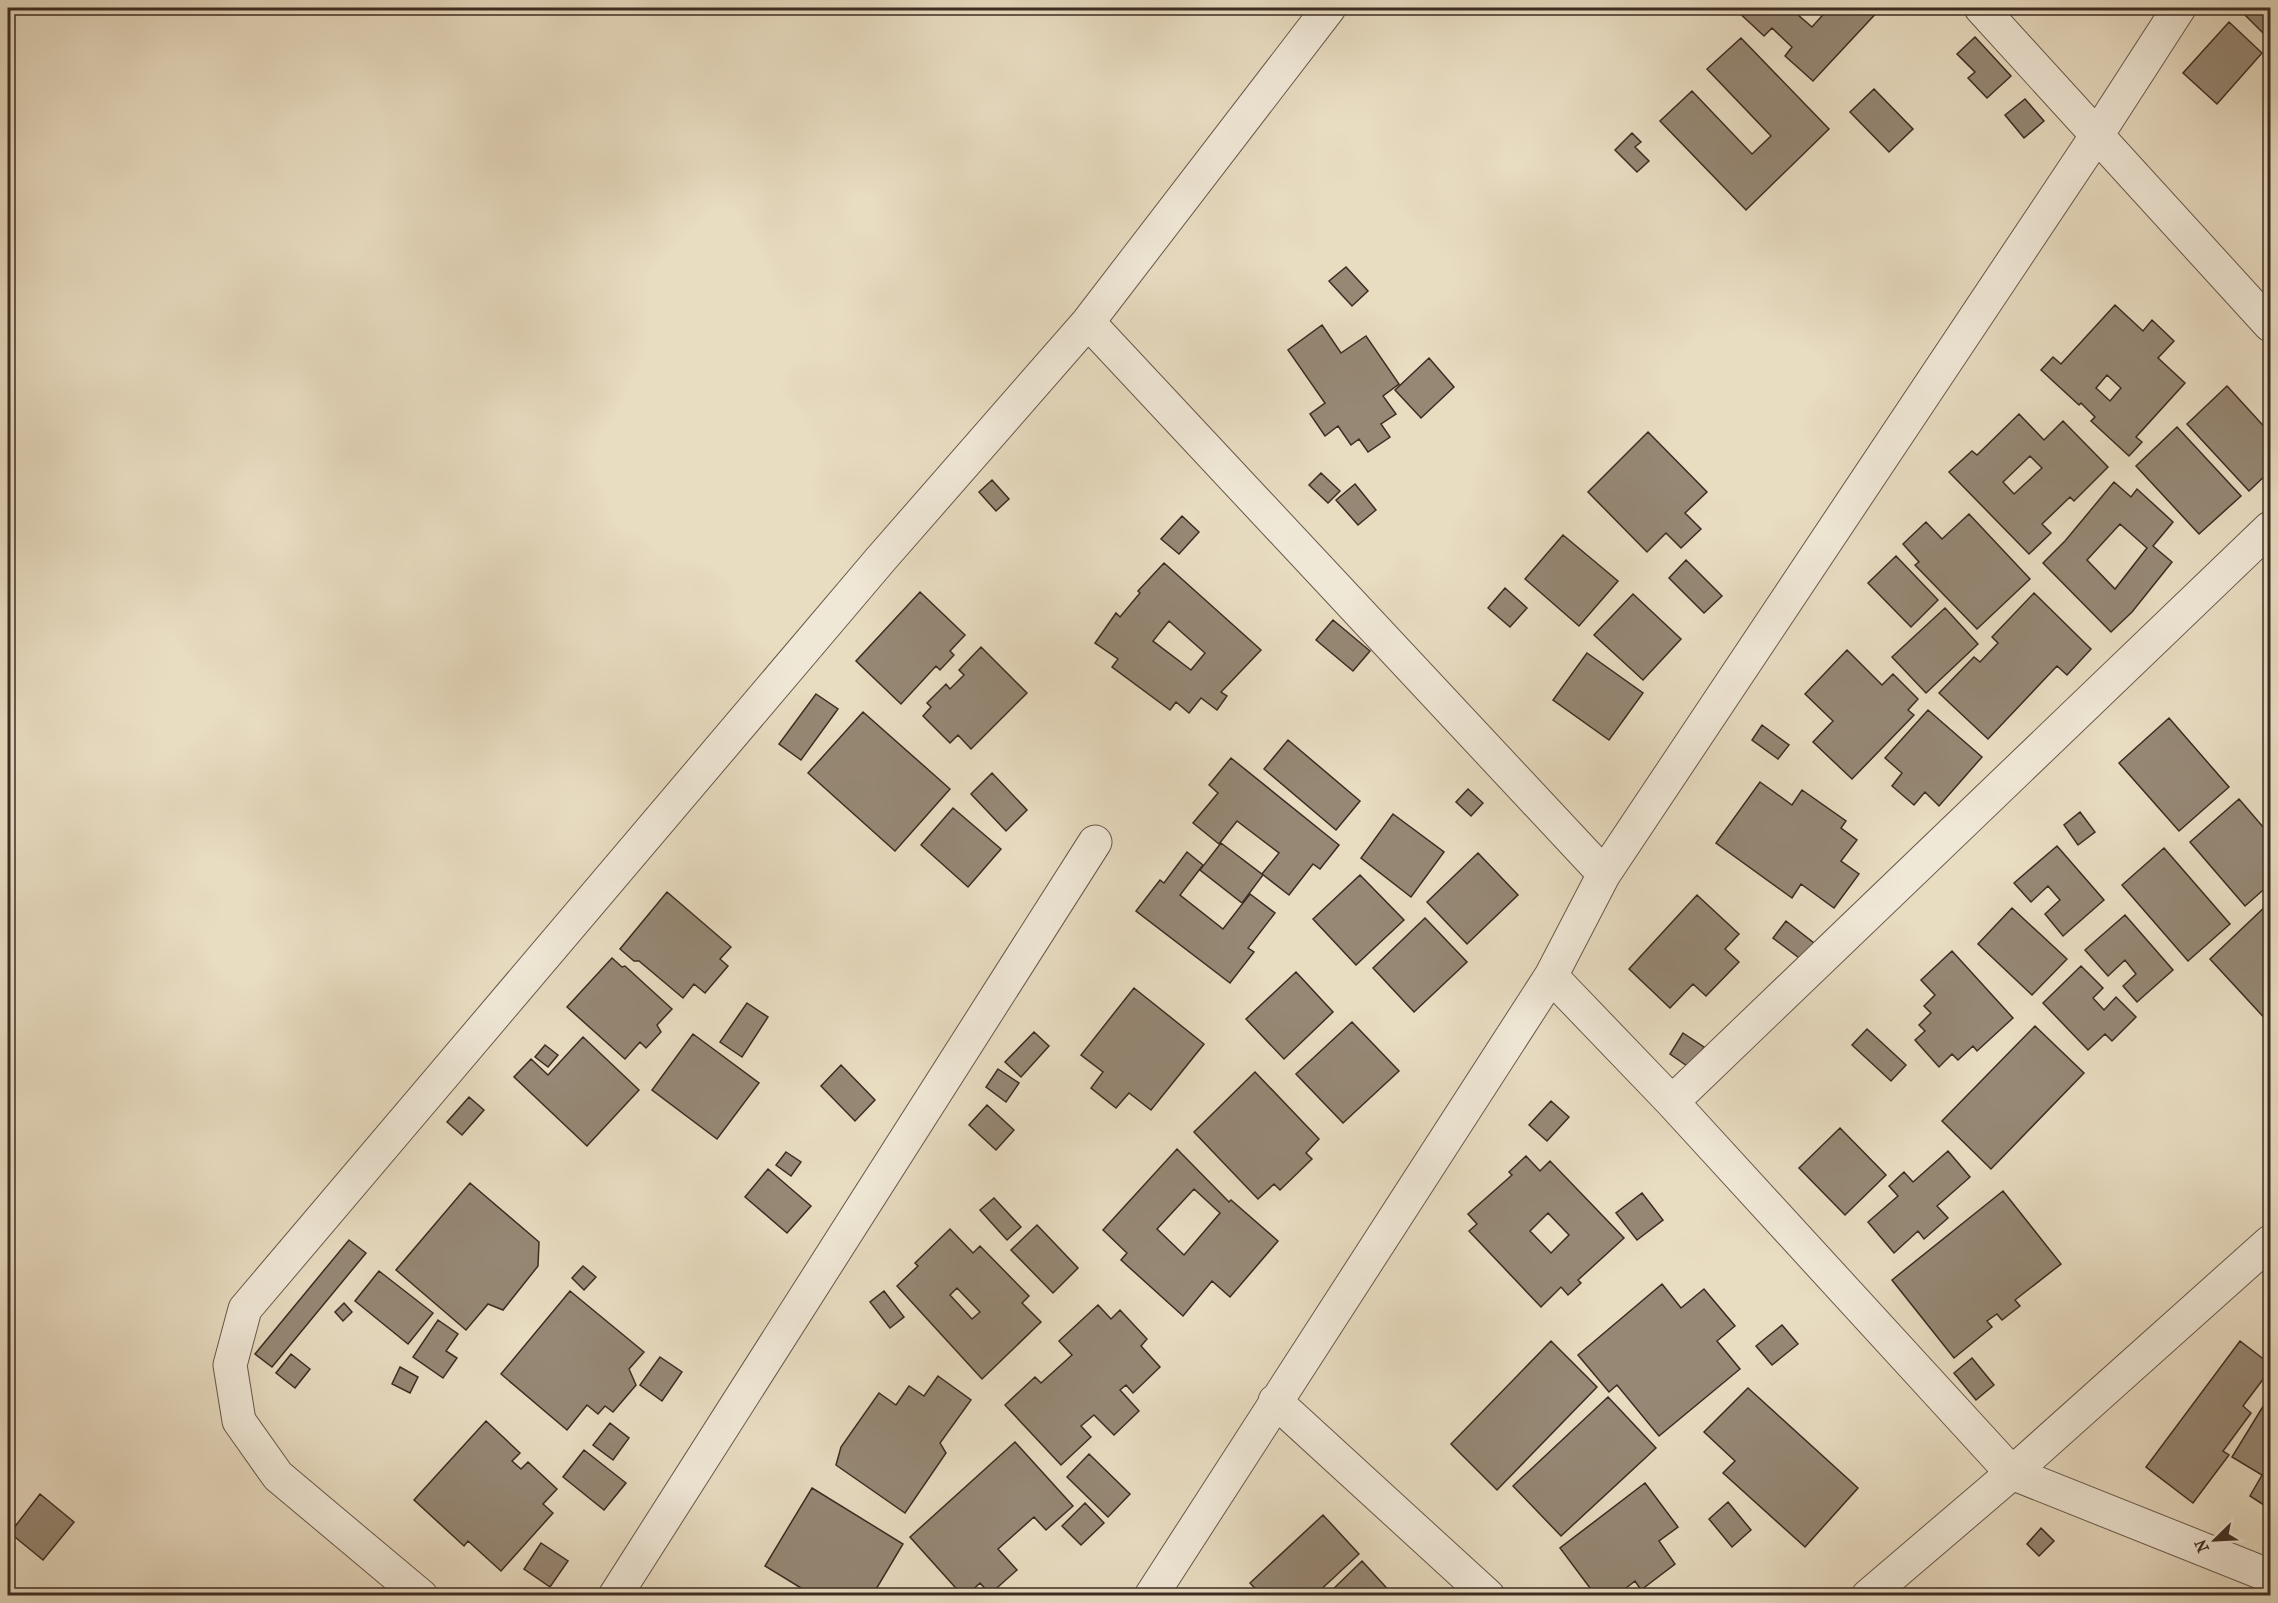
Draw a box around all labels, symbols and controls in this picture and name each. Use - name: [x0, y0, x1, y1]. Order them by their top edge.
- north arrow: [2185, 1510, 2245, 1570]
- text: N: [2190, 1536, 2213, 1555]

